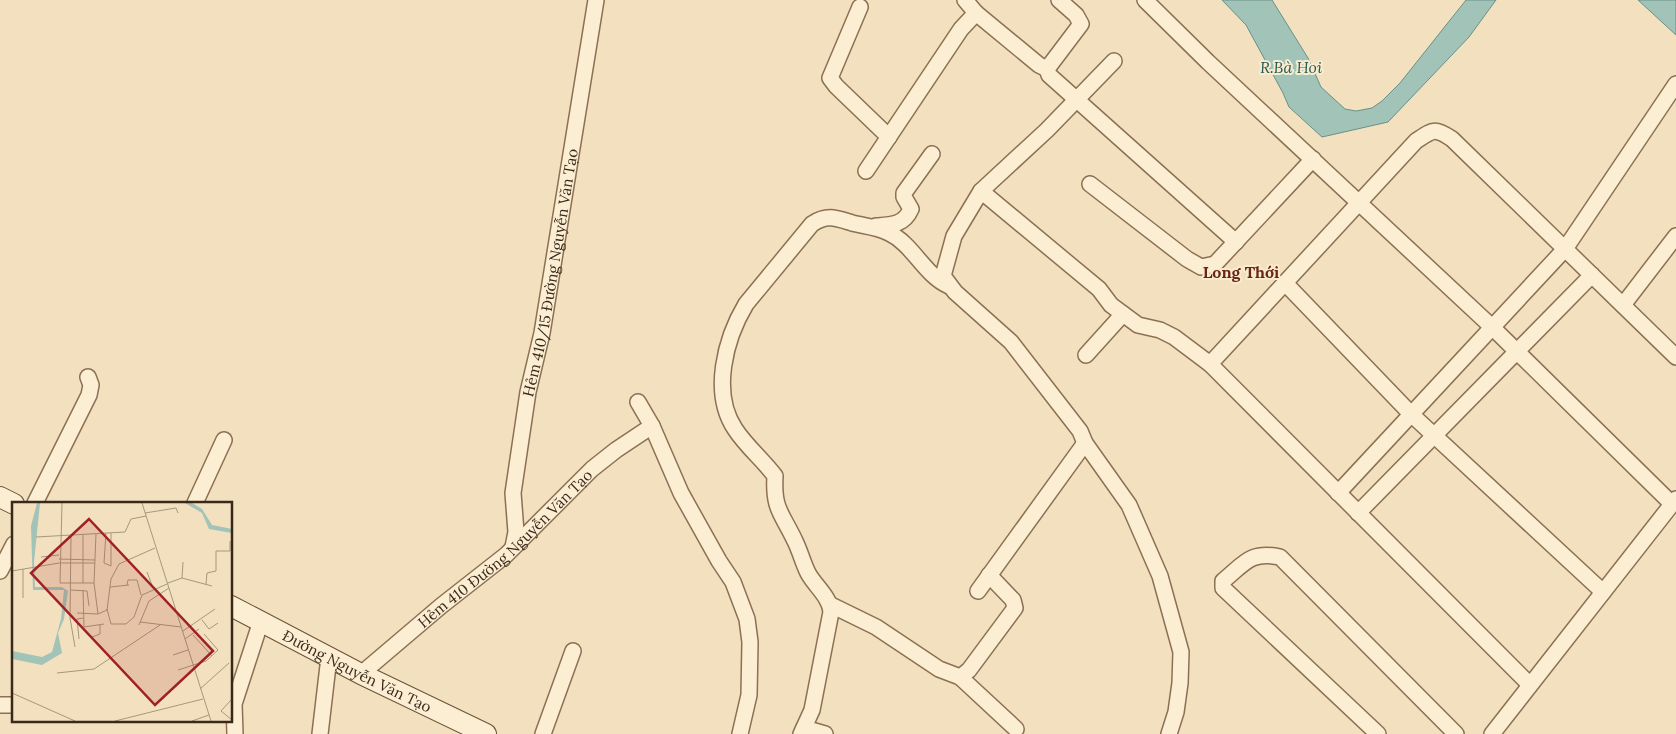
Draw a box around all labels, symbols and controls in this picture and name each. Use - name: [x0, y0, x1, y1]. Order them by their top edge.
- water label: R.Bà Hoi: [1260, 57, 1322, 77]
- street label: Hẻm 410/15 Đường Nguyễn Văn Tạo: [518, 147, 581, 398]
- district label: Long Thới: [1203, 262, 1279, 282]
- street label: Hẻm 410 Đường Nguyễn Văn Tạo: [413, 465, 596, 632]
- inset map: [12, 502, 232, 722]
- street label: Đường Nguyễn Văn Tạo: [280, 625, 435, 716]

